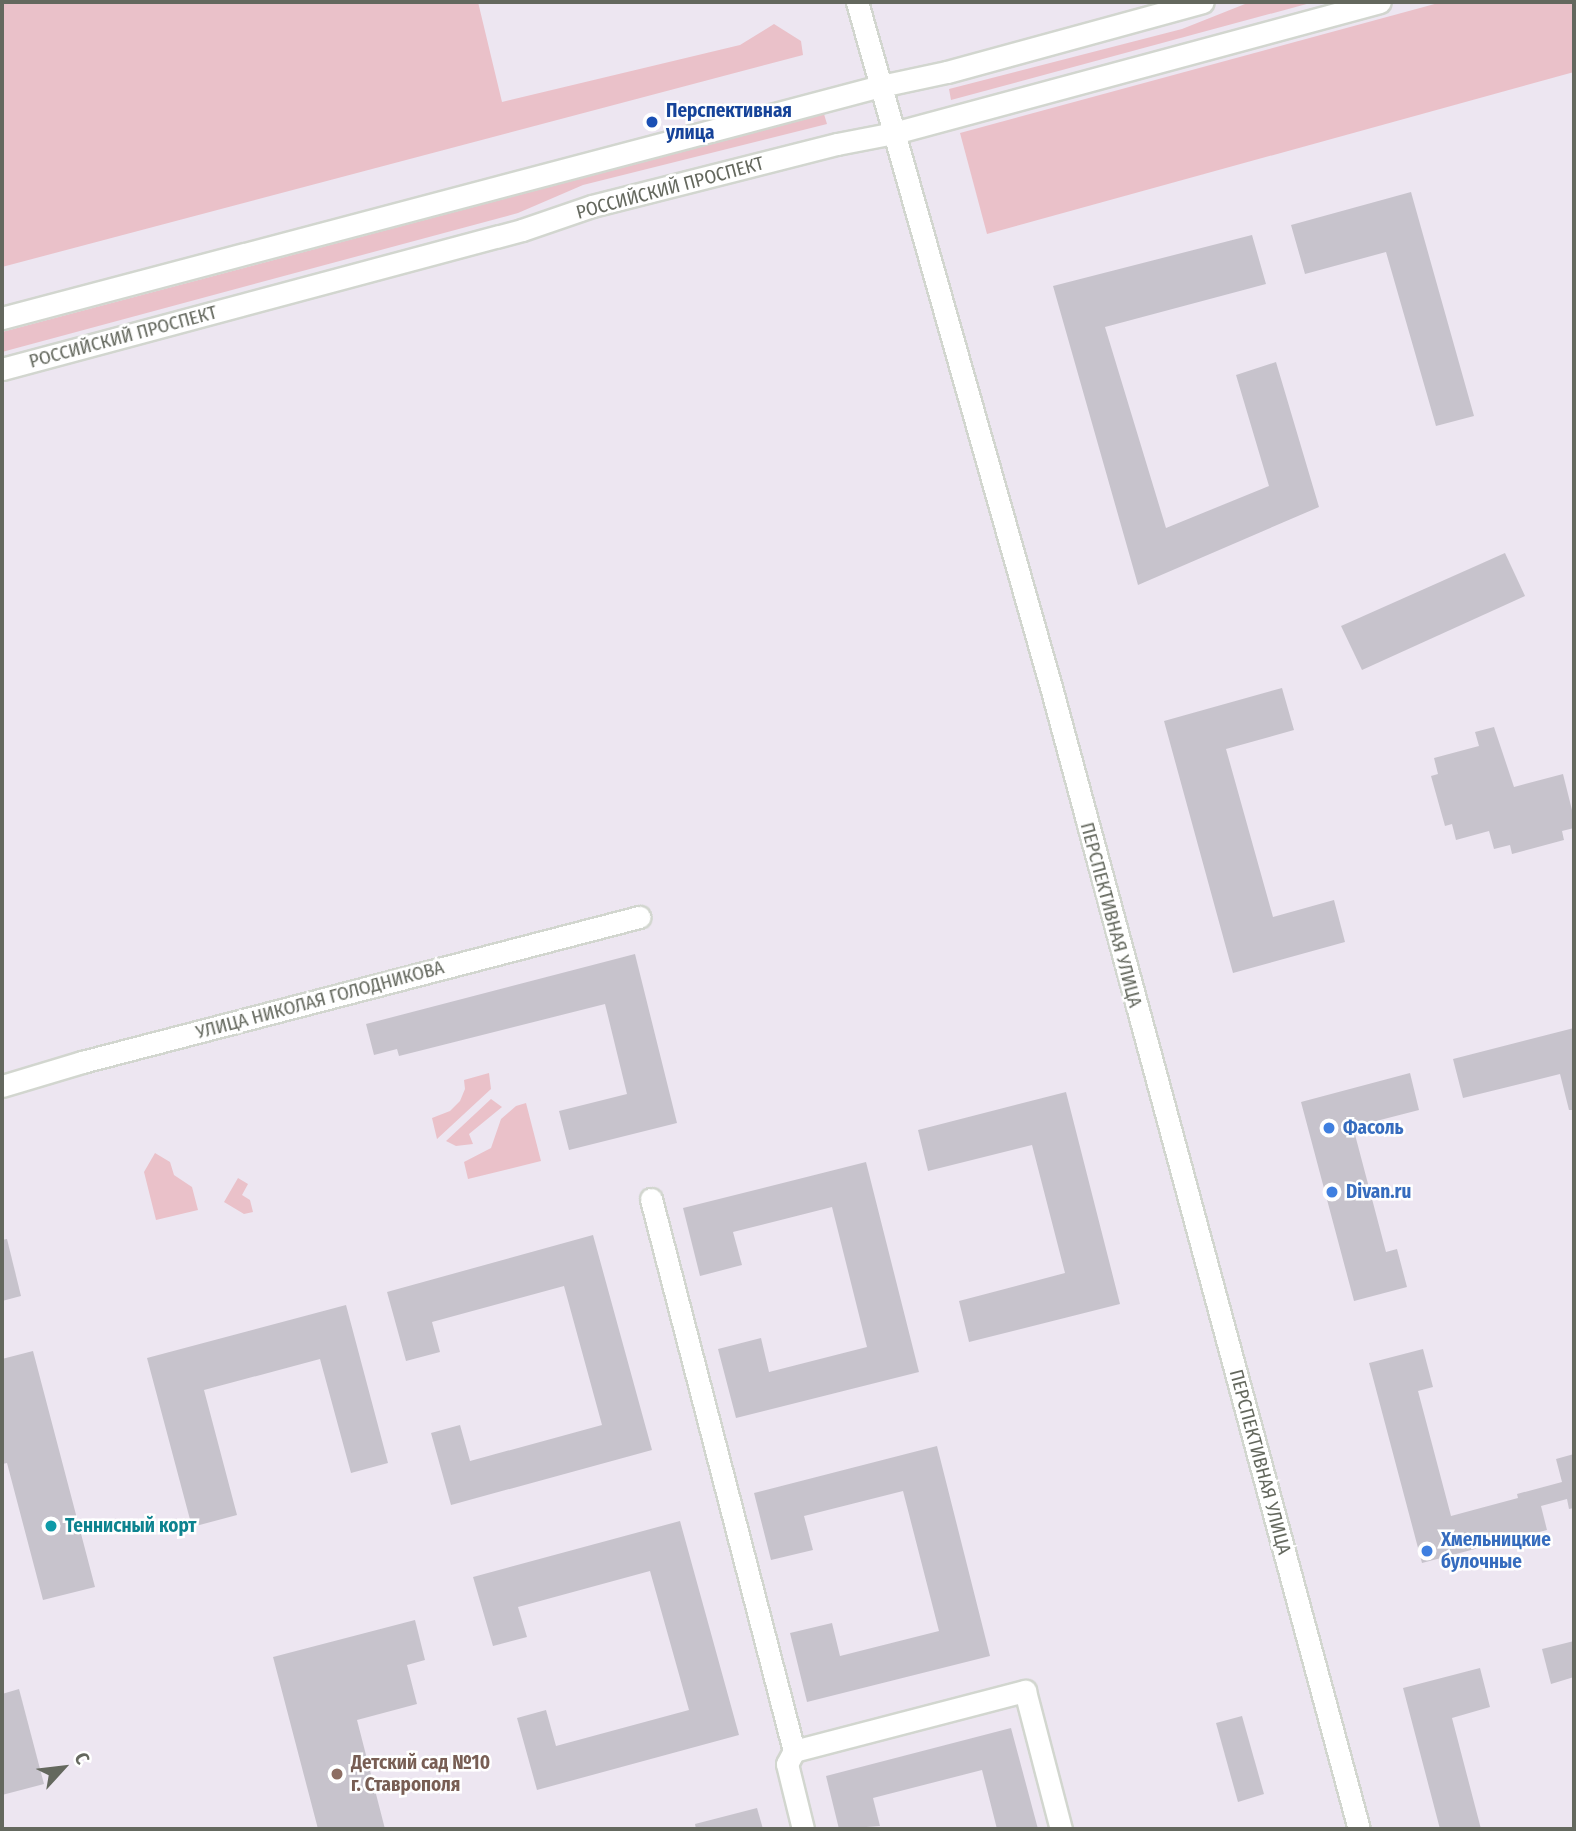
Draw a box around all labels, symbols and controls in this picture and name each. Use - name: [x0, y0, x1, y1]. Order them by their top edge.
- place label: Перспективная улица: [666, 100, 792, 144]
- marker: Перспективная улица: [644, 114, 660, 130]
- street label: РОССИЙСКИЙ ПРОСПЕКТ: [574, 152, 766, 224]
- street label: РОССИЙСКИЙ ПРОСПЕКТ: [27, 301, 219, 373]
- street label: ПЕРСПЕКТИВНАЯ УЛИЦА: [1075, 820, 1147, 1010]
- street label: УЛИЦА НИКОЛАЯ ГОЛОДНИКОВА: [193, 956, 447, 1044]
- place label: Фасоль: [1343, 1117, 1404, 1139]
- marker: Фасоль: [1321, 1120, 1337, 1136]
- place label: Divan.ru: [1346, 1181, 1411, 1203]
- marker: Divan.ru: [1324, 1184, 1340, 1200]
- street label: ПЕРСПЕКТИВНАЯ УЛИЦА: [1224, 1367, 1296, 1557]
- place label: Теннисный корт: [65, 1515, 196, 1537]
- marker: Теннисный корт: [43, 1518, 59, 1534]
- place label: Хмельницкие булочные: [1441, 1529, 1551, 1573]
- marker: Хмельницкие булочные: [1419, 1543, 1435, 1559]
- north arrow: [28, 1733, 98, 1803]
- text: С: [70, 1749, 95, 1768]
- place label: Детский сад №10 г. Ставрополя: [351, 1752, 490, 1796]
- marker: Детский сад №10 г. Ставрополя: [329, 1766, 345, 1782]

